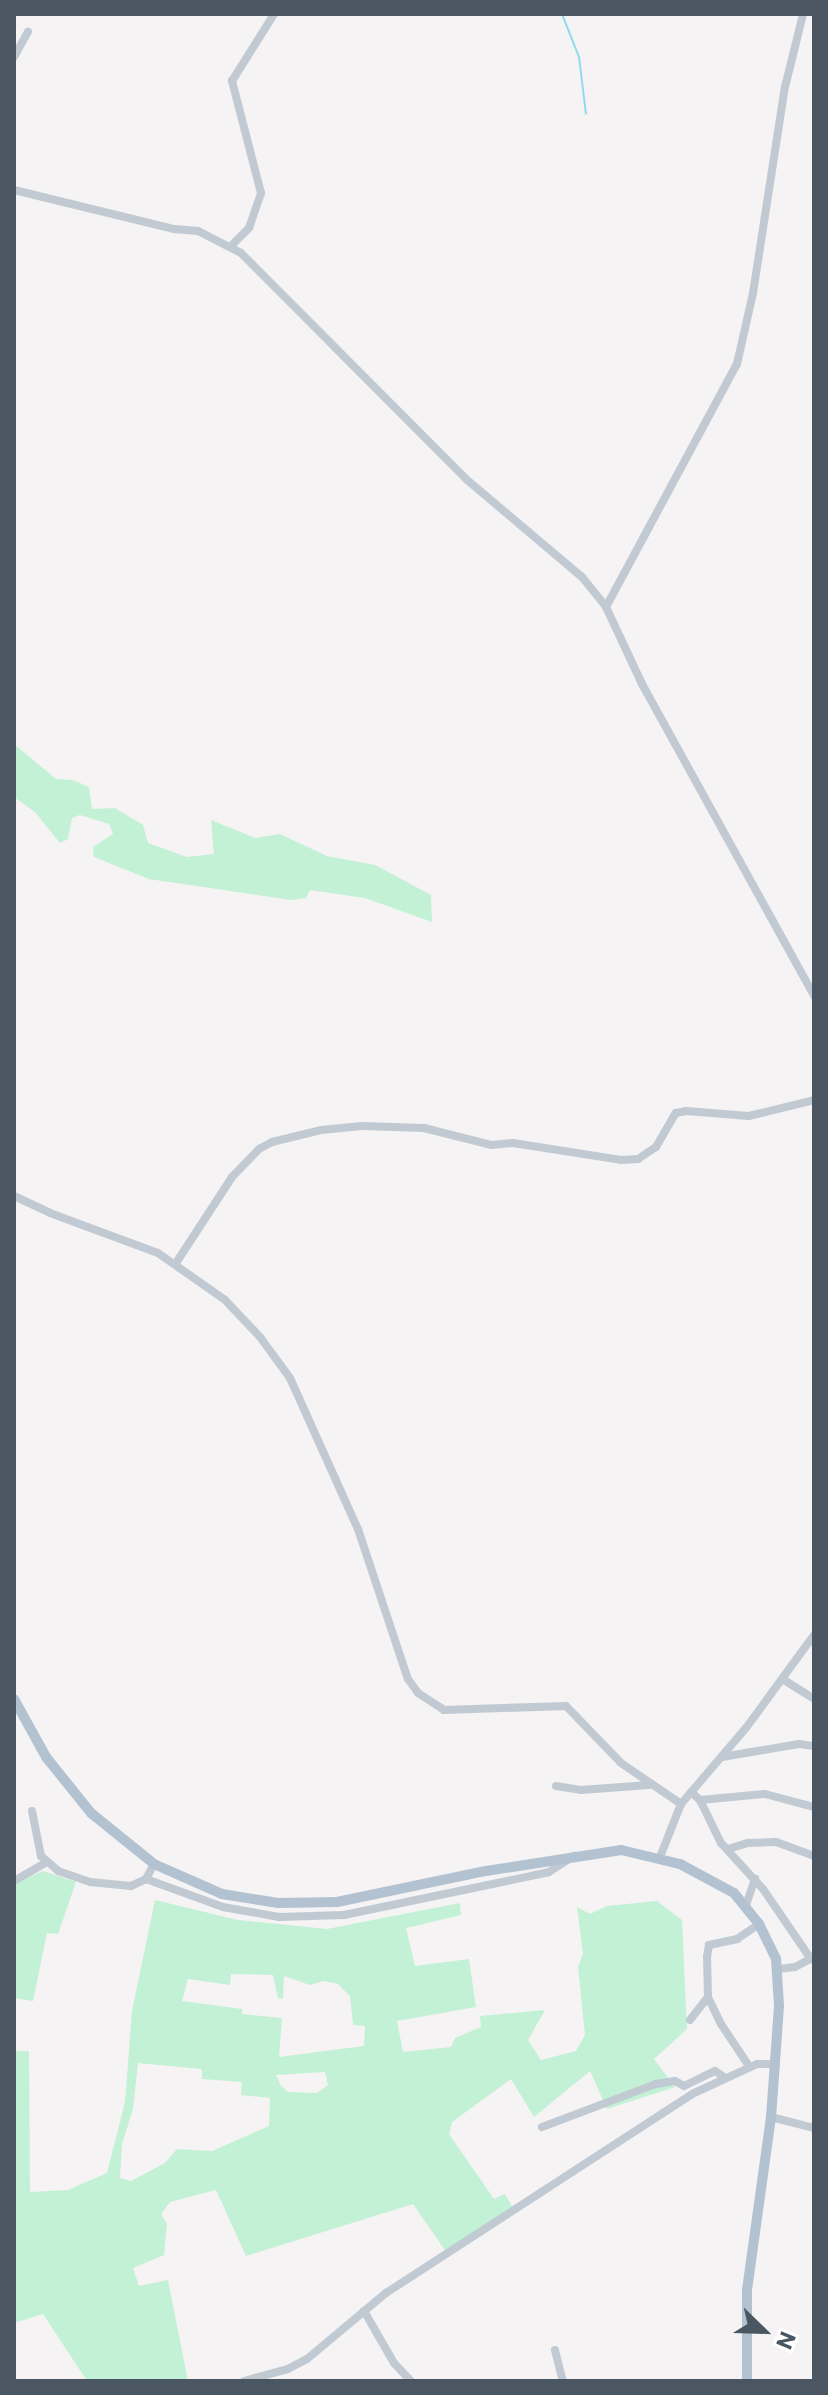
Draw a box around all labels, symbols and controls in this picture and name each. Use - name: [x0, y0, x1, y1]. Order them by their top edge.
- north arrow: [724, 2291, 804, 2371]
- text: N: [771, 2328, 802, 2353]

